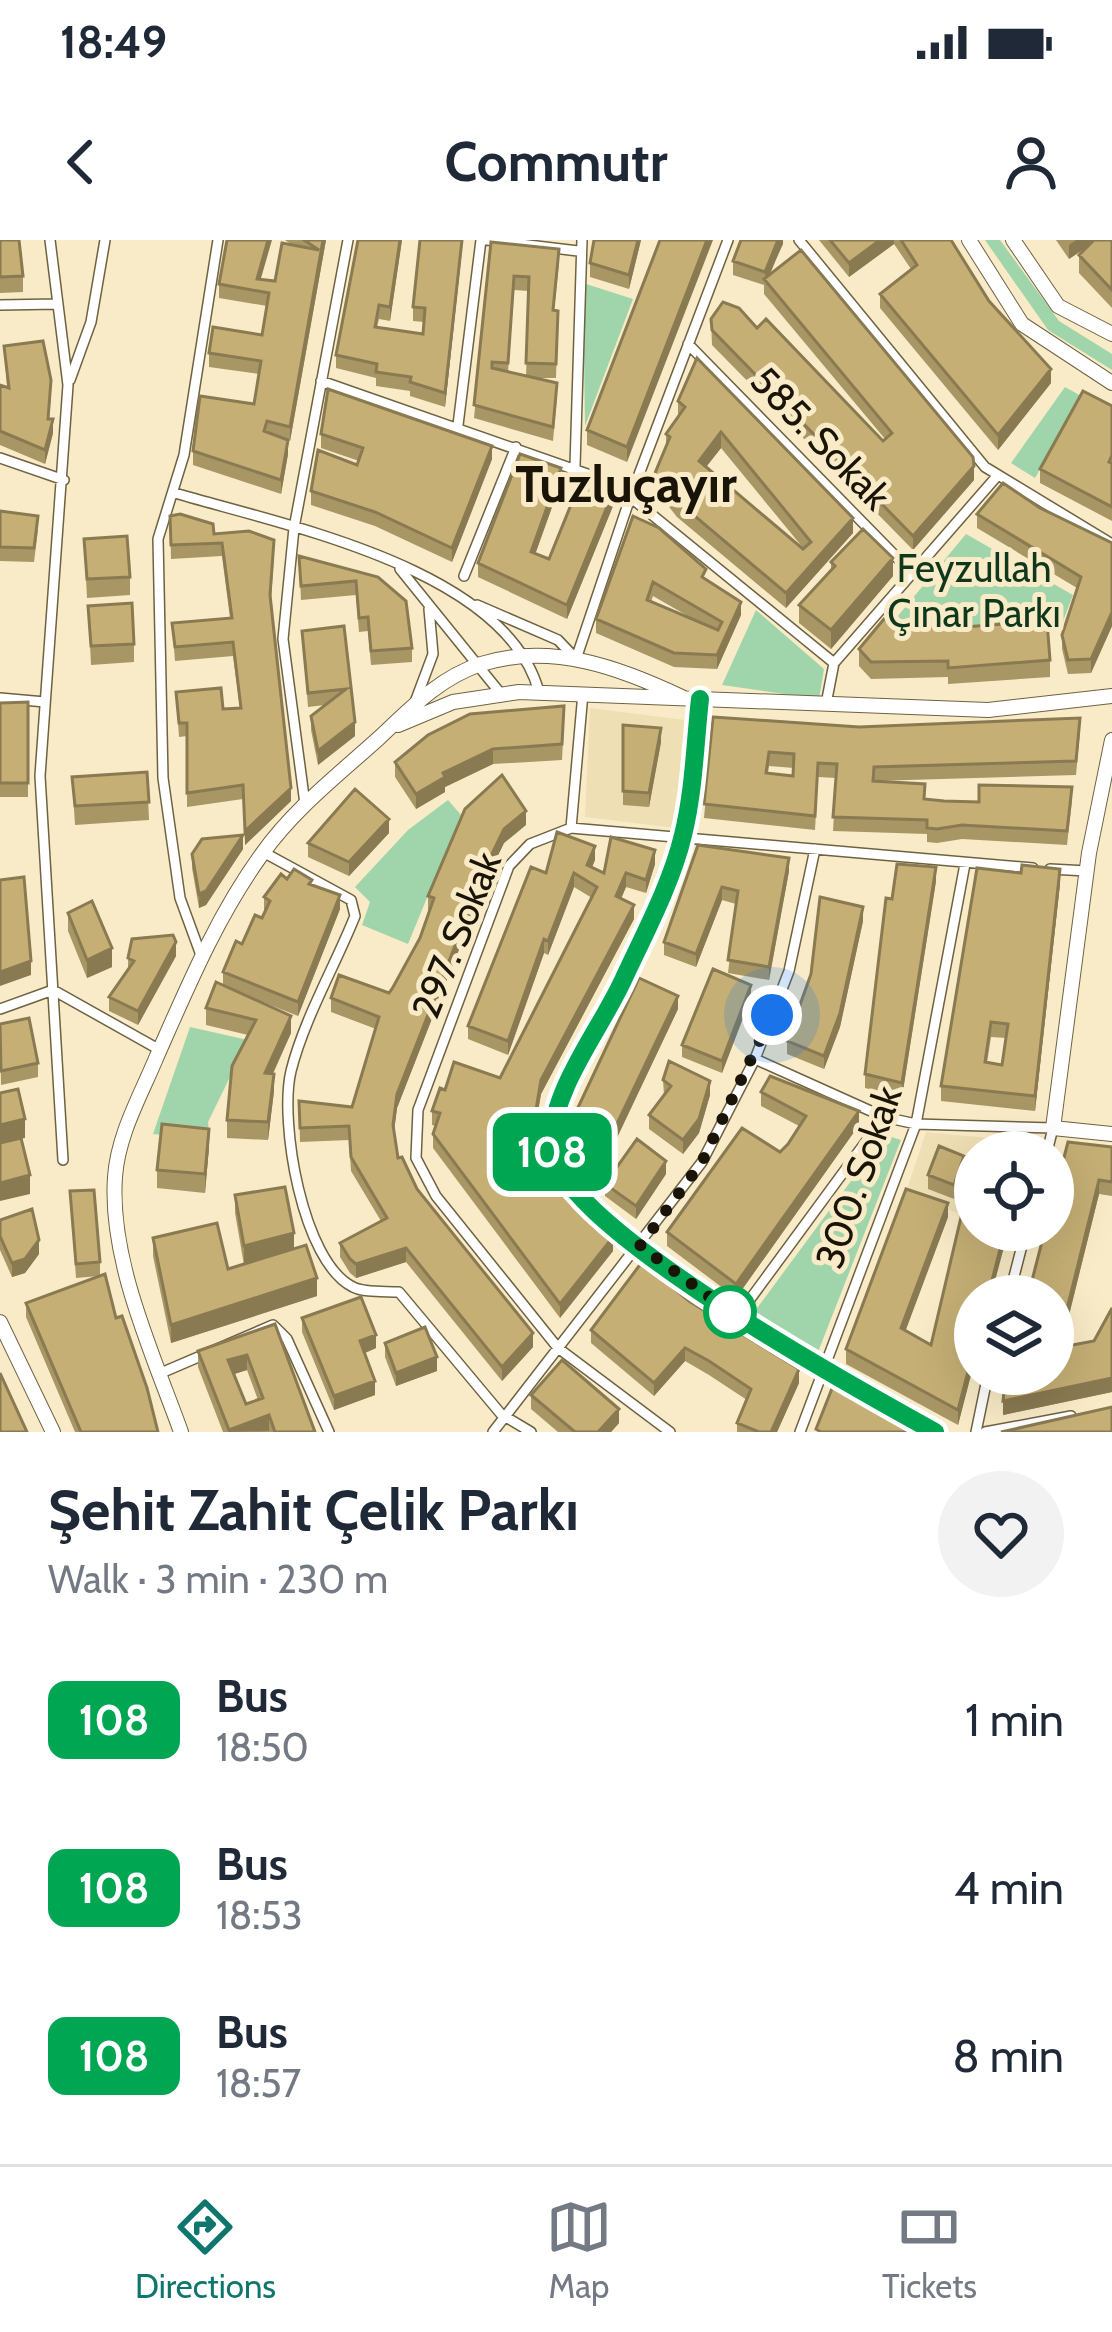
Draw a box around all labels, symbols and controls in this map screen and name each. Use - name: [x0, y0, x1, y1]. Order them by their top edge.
- text: 18:49: [60, 15, 167, 69]
- icon: back: [48, 129, 114, 195]
- text: Commutr: [445, 129, 667, 195]
- icon: person: [998, 129, 1064, 195]
- street label: 585. Sokak: [741, 356, 901, 520]
- district label: Tuzluçayır: [515, 453, 737, 515]
- park label: Feyzullah Çınar Parkı: [887, 544, 1061, 637]
- street label: 297. Sokak: [401, 844, 511, 1025]
- your location: [742, 985, 802, 1045]
- street label: 300. Sokak: [804, 1079, 912, 1274]
- line badge: 108: [483, 1113, 621, 1191]
- text: 108: [517, 1126, 587, 1178]
- map controls: [954, 1131, 1074, 1395]
- button: locate: [954, 1131, 1074, 1251]
- button: layers: [954, 1275, 1074, 1395]
- unlabelled marker: [705, 1287, 755, 1337]
- button: heart: [938, 1471, 1064, 1597]
- text: Şehit Zahit Çelik Parkı: [48, 1475, 579, 1544]
- text: Walk · 3 min · 230 m: [48, 1555, 388, 1603]
- text: Bus: [216, 1669, 288, 1723]
- text: 1 min: [965, 1693, 1064, 1747]
- text: 108: [79, 1694, 149, 1746]
- text: 18:50: [216, 1723, 309, 1771]
- text: Bus: [216, 1837, 288, 1891]
- text: 4 min: [954, 1861, 1064, 1915]
- text: 108: [79, 1862, 149, 1914]
- text: 18:53: [216, 1891, 303, 1939]
- text: Bus: [216, 2005, 288, 2059]
- text: 8 min: [952, 2029, 1064, 2083]
- text: 108: [79, 2030, 149, 2082]
- text: 18:57: [216, 2059, 301, 2107]
- tab: Directions: [135, 2194, 276, 2306]
- tab: Map: [546, 2194, 612, 2306]
- tab: Tickets: [882, 2194, 977, 2306]

